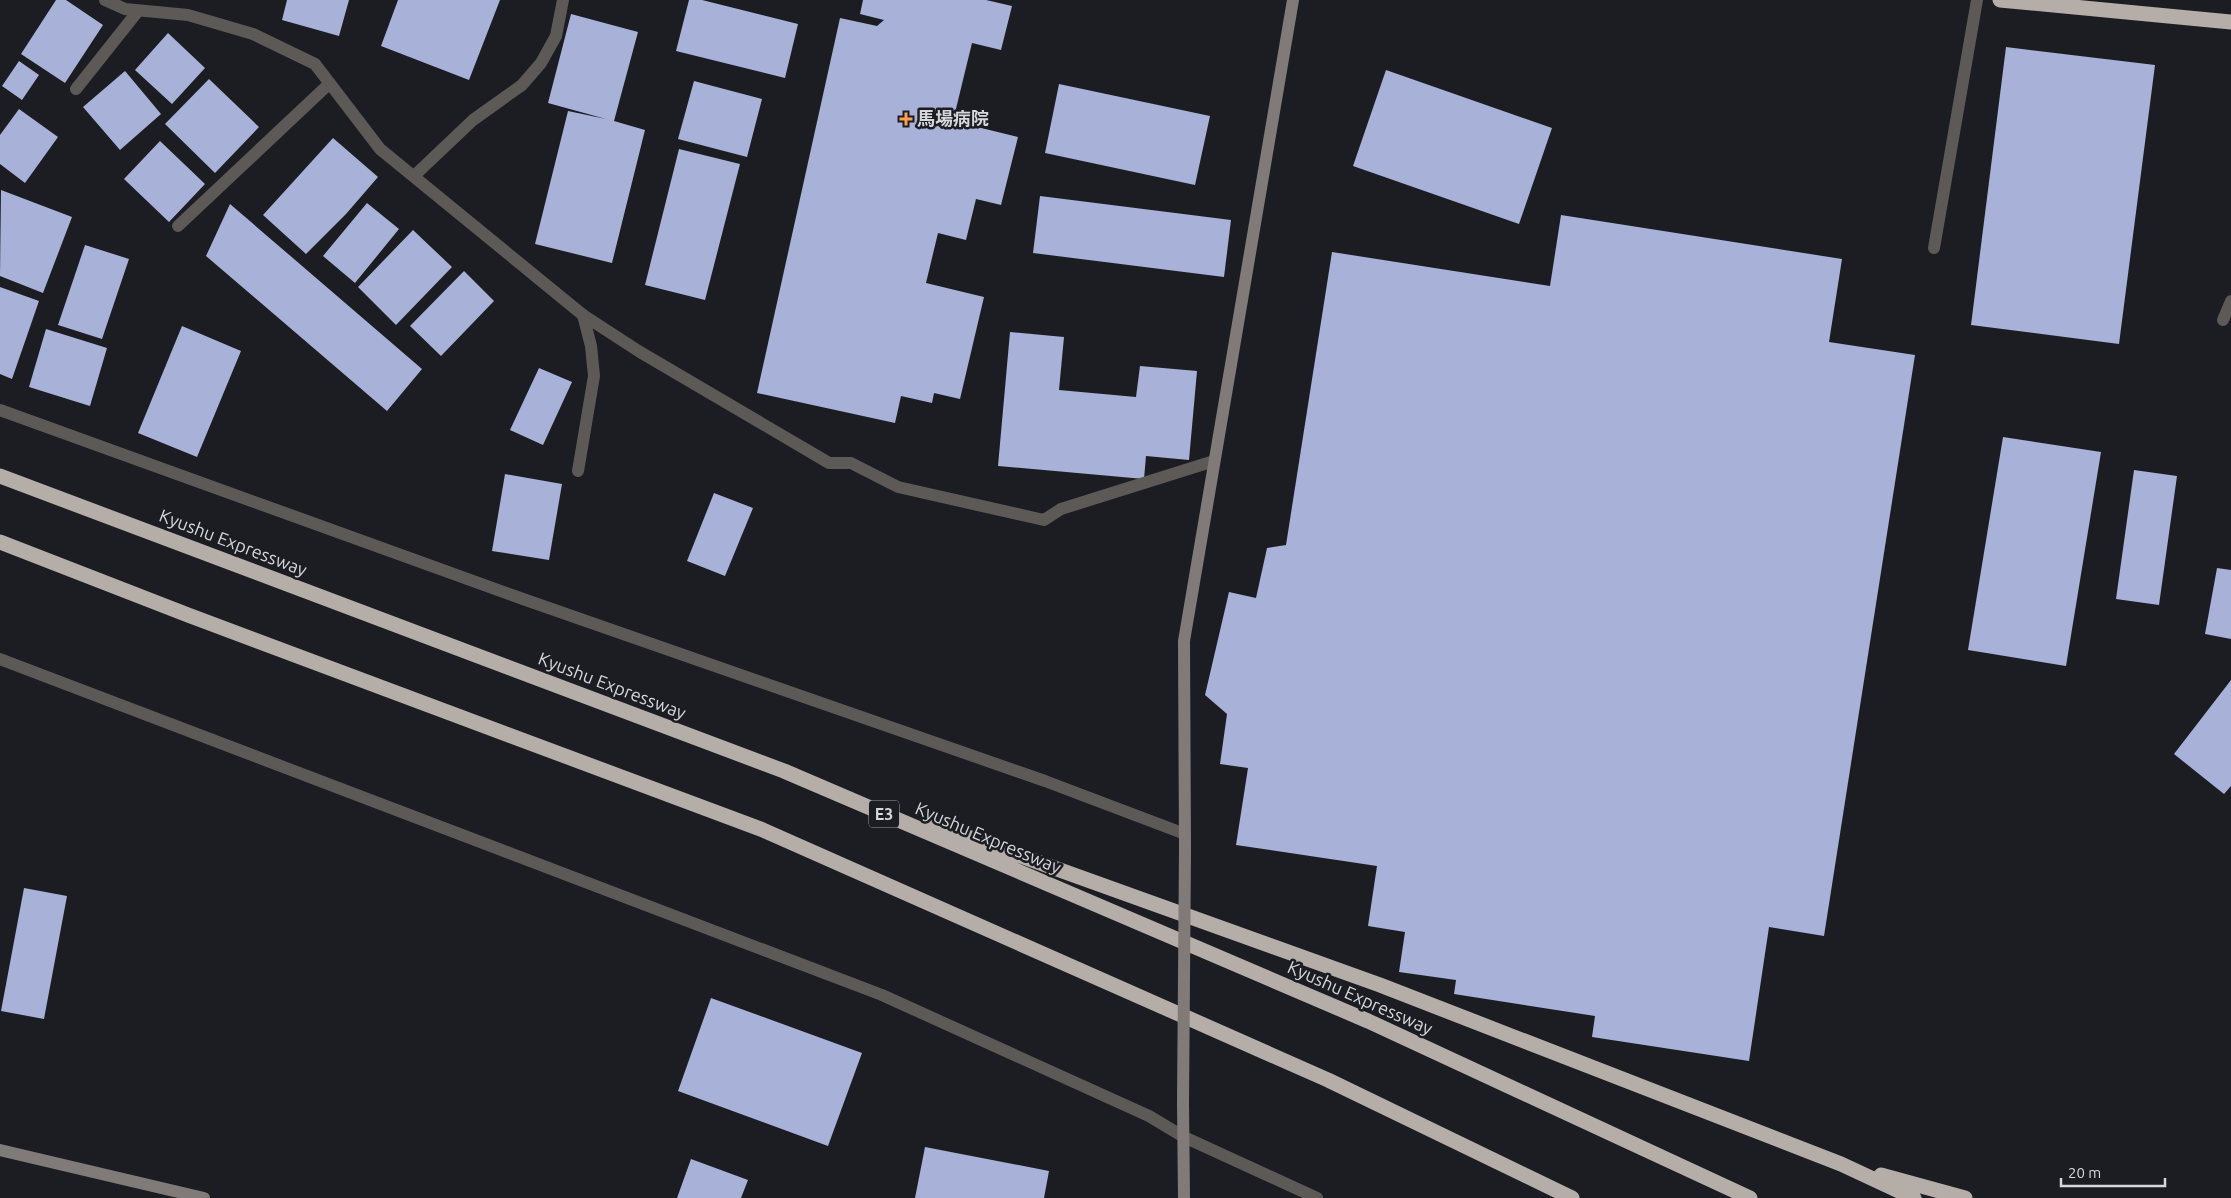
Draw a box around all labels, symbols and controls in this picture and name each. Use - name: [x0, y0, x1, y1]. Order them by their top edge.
- place label: 馬場病院: [917, 108, 989, 128]
- marker: 馬場病院: [899, 112, 913, 126]
- street label: Kyushu Expressway: [157, 505, 310, 580]
- street label: Kyushu Expressway: [536, 648, 689, 723]
- street label: Kyushu Expressway: [912, 797, 1065, 877]
- road number: E3: [869, 801, 899, 828]
- street label: Kyushu Expressway: [1285, 956, 1436, 1038]
- scale bar: [2061, 1156, 2165, 1188]
- text: 20 m: [2068, 1164, 2101, 1181]

